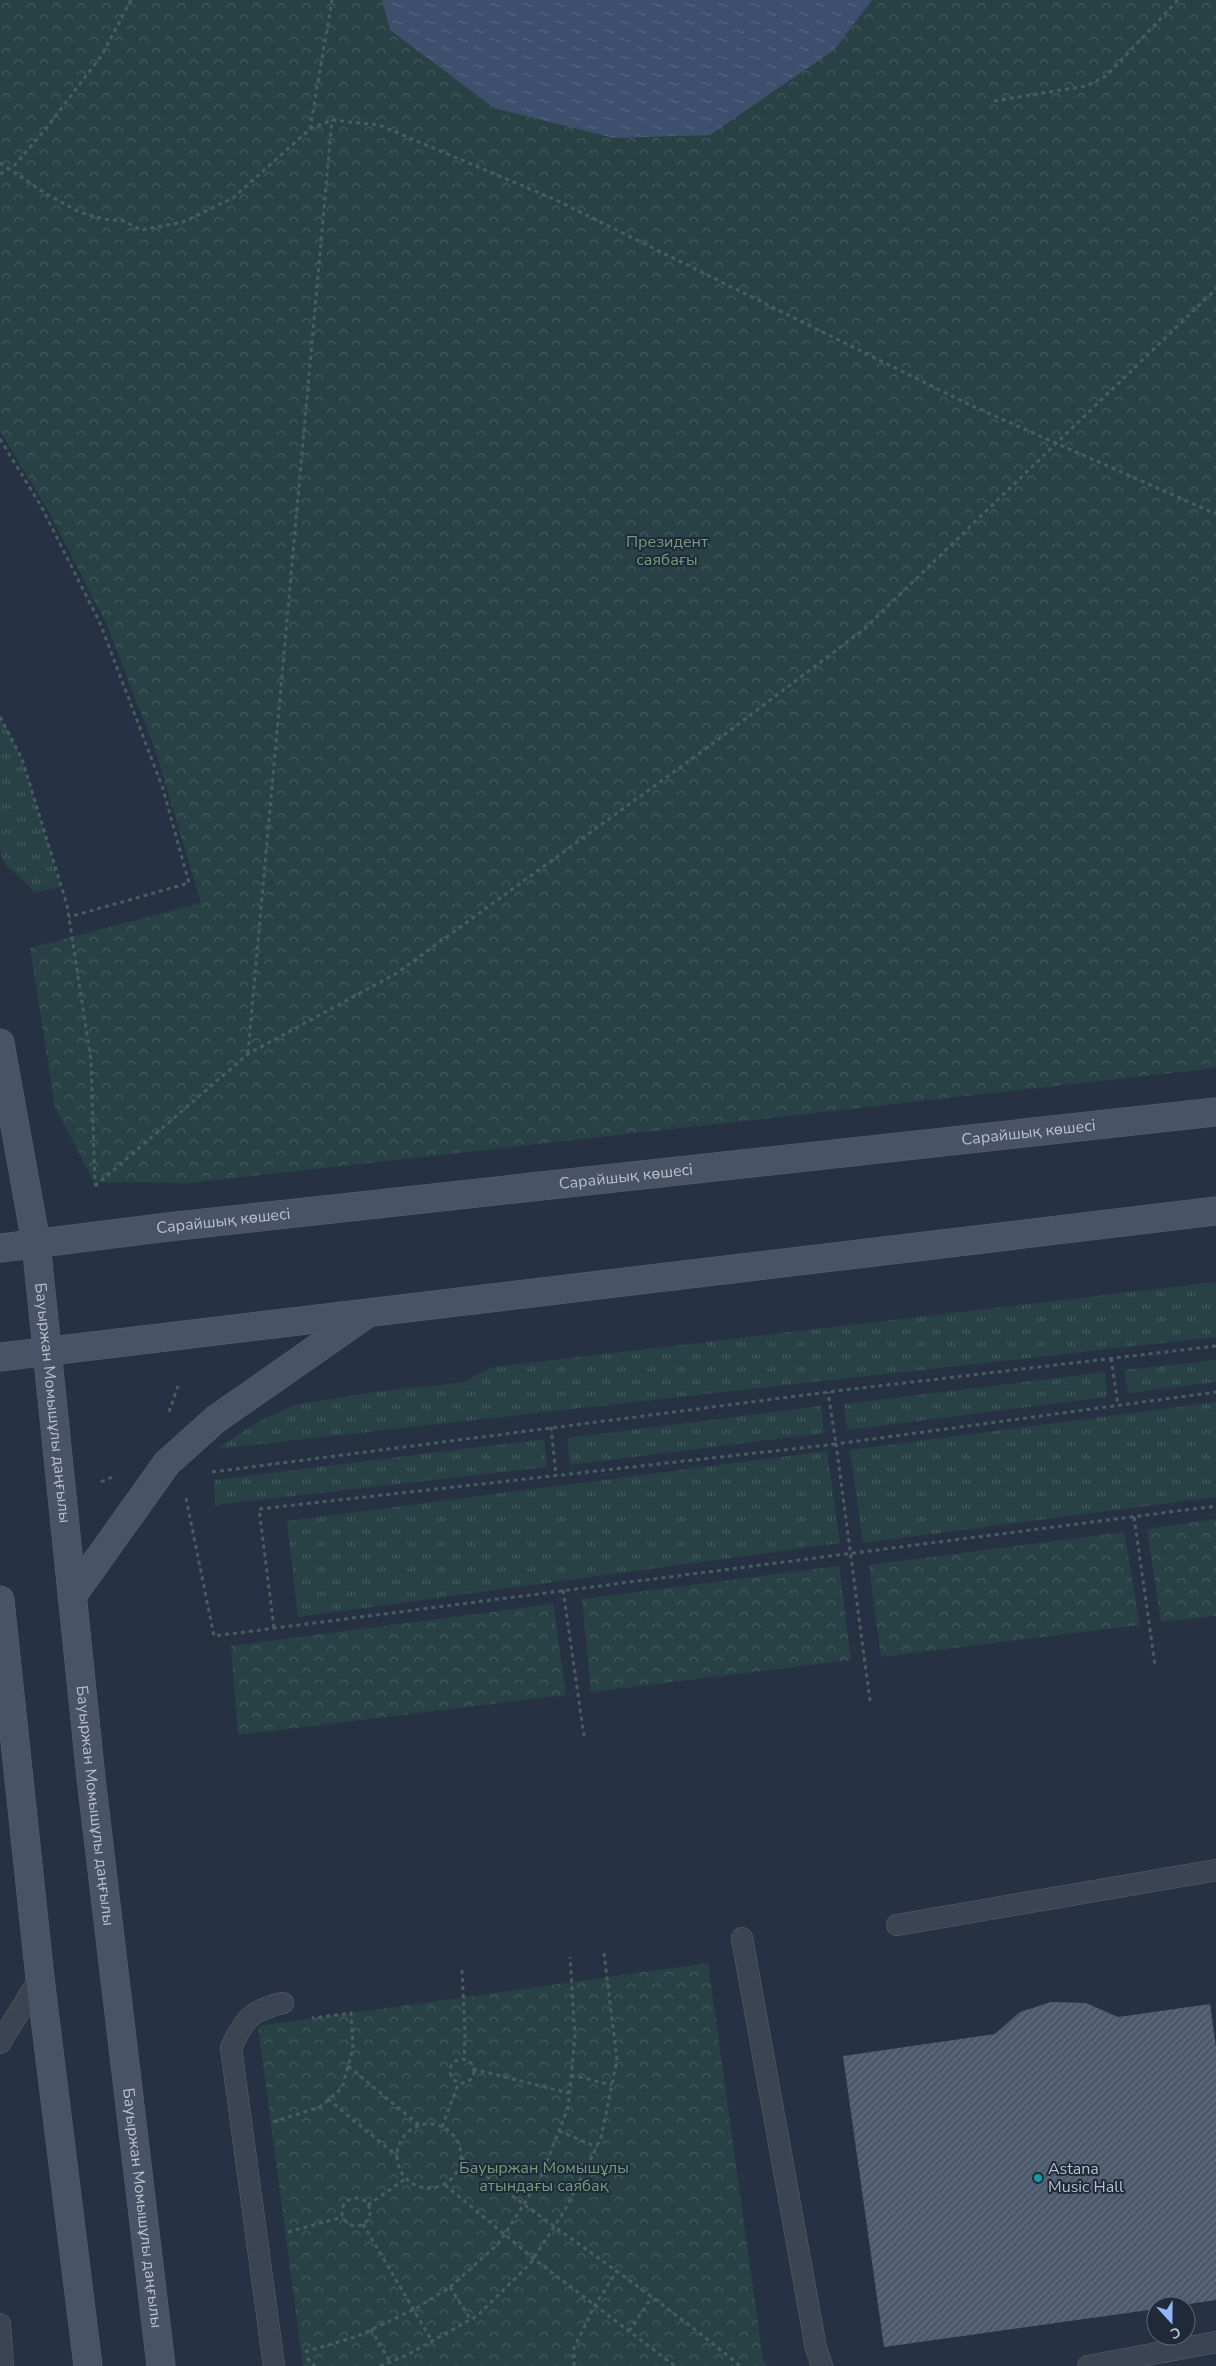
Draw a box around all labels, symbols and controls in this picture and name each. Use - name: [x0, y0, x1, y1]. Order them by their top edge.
- park label: Президент саябағы: [626, 531, 709, 571]
- street label: Сарайшық көшесі: [960, 1114, 1097, 1151]
- street label: Сарайшық көшесі: [558, 1158, 694, 1195]
- street label: Сарайшық көшесі: [155, 1203, 292, 1239]
- street label: Бауыржан Момышұлы даңғылы: [29, 1282, 76, 1524]
- street label: Бауыржан Момышұлы даңғылы: [71, 1684, 120, 1927]
- street label: Бауыржан Момышұлы даңғылы: [117, 2087, 167, 2329]
- park label: Бауыржан Момышұлы атындағы саябақ: [459, 2157, 629, 2197]
- place label: Astana Music Hall: [1048, 2158, 1124, 2198]
- marker: Astana Music Hall: [1032, 2172, 1044, 2184]
- north arrow: [1146, 2296, 1196, 2346]
- text: С: [1167, 2322, 1183, 2343]

